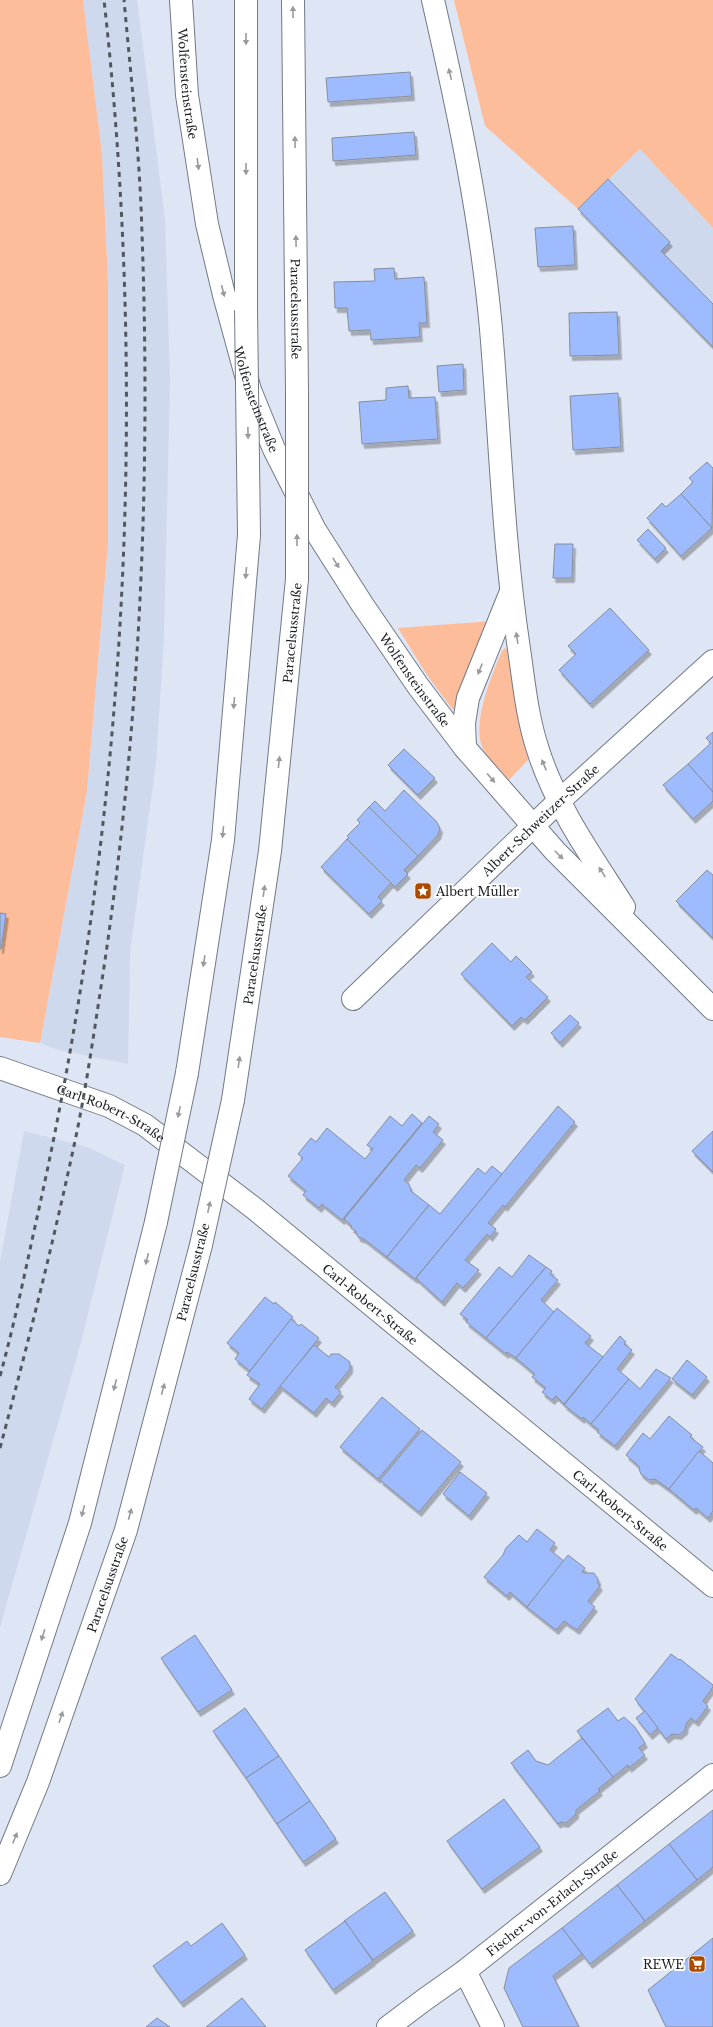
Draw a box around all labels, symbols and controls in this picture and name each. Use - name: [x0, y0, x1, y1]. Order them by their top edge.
- one-way arrow: [290, 5, 296, 18]
- street label: Wolfensteinstraße: [175, 27, 201, 140]
- one-way arrow: [243, 33, 249, 46]
- one-way arrow: [447, 68, 453, 81]
- one-way arrow: [291, 136, 298, 148]
- one-way arrow: [195, 158, 201, 170]
- one-way arrow: [243, 163, 249, 176]
- one-way arrow: [293, 234, 299, 247]
- street label: Paracelsusstraße: [288, 258, 304, 360]
- one-way arrow: [220, 286, 226, 298]
- street label: Wolfensteinstraße: [231, 344, 282, 455]
- one-way arrow: [244, 427, 251, 439]
- one-way arrow: [294, 533, 300, 546]
- one-way arrow: [332, 558, 340, 568]
- one-way arrow: [242, 567, 249, 579]
- street label: Paracelsusstraße: [279, 582, 304, 684]
- street label: Wolfensteinstraße: [376, 629, 454, 730]
- one-way arrow: [514, 632, 520, 644]
- one-way arrow: [476, 664, 482, 676]
- one-way arrow: [231, 697, 238, 709]
- one-way arrow: [276, 756, 282, 768]
- one-way arrow: [540, 758, 546, 770]
- street label: Albert-Schweitzer-Straße: [478, 761, 602, 880]
- one-way arrow: [486, 772, 495, 783]
- one-way arrow: [220, 826, 227, 838]
- one-way arrow: [554, 850, 563, 860]
- one-way arrow: [598, 866, 605, 878]
- place icon: Albert Müller: [413, 881, 433, 901]
- place label: Albert Müller: [435, 884, 519, 899]
- one-way arrow: [261, 885, 267, 898]
- street label: Paracelsusstraße: [240, 904, 269, 1006]
- one-way arrow: [201, 955, 207, 967]
- one-way arrow: [236, 1056, 242, 1068]
- street label: Carl-Robert-Straße: [55, 1081, 168, 1145]
- one-way arrow: [176, 1105, 182, 1118]
- one-way arrow: [207, 1201, 213, 1213]
- street label: Paracelsusstraße: [174, 1221, 212, 1323]
- one-way arrow: [144, 1254, 150, 1266]
- street label: Carl-Robert-Straße: [320, 1260, 421, 1348]
- one-way arrow: [112, 1380, 118, 1392]
- one-way arrow: [160, 1382, 166, 1394]
- street label: Carl-Robert-Straße: [570, 1466, 671, 1554]
- one-way arrow: [80, 1506, 86, 1518]
- one-way arrow: [127, 1508, 133, 1520]
- street label: Paracelsusstraße: [83, 1534, 131, 1634]
- one-way arrow: [40, 1630, 46, 1642]
- one-way arrow: [58, 1710, 64, 1722]
- one-way arrow: [12, 1833, 18, 1844]
- street label: Fischer-von-Erlach-Straße: [483, 1846, 621, 1959]
- supermarket icon: REWE: [687, 1954, 707, 1974]
- place label: REWE: [643, 1957, 684, 1972]

